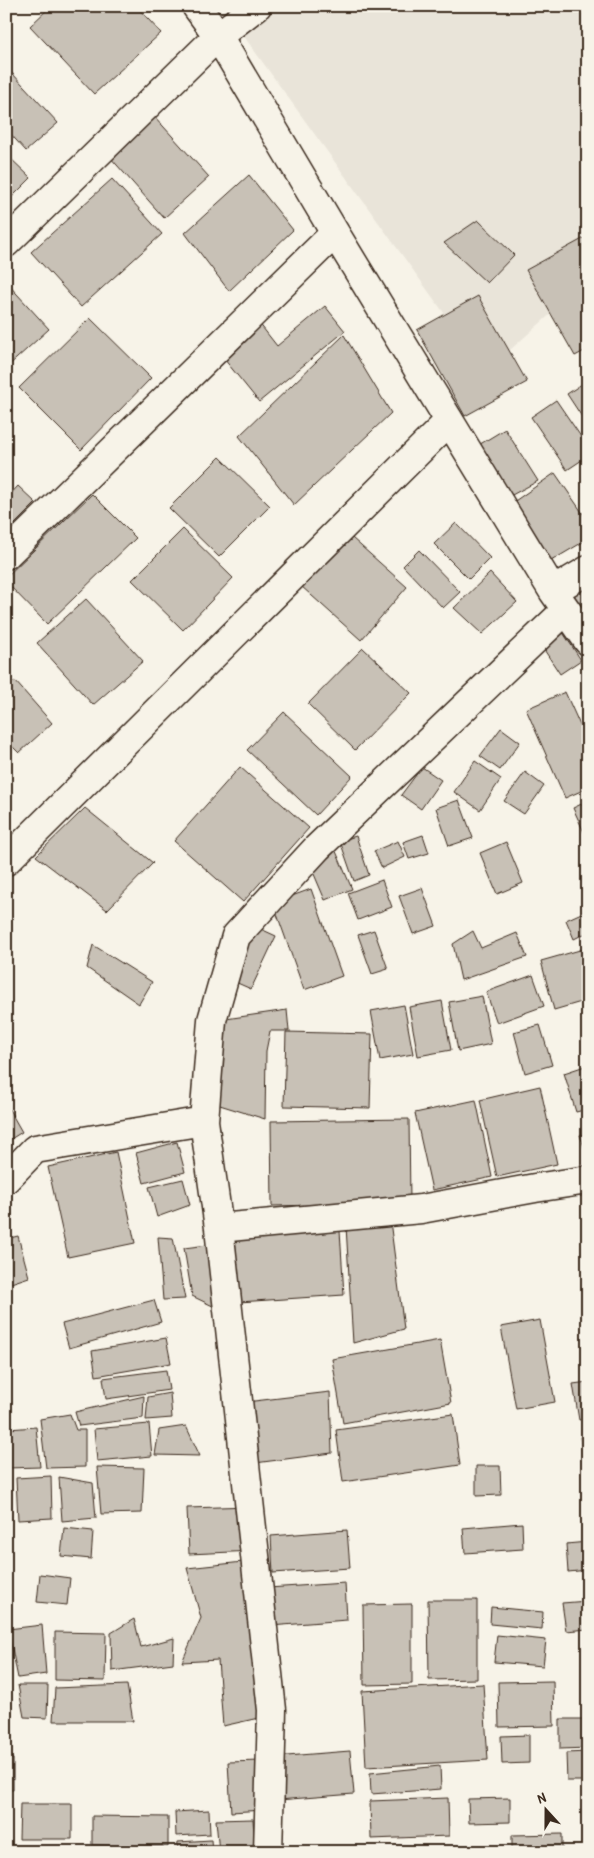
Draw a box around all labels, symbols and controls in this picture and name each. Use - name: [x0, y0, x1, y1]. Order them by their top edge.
- north arrow: [522, 1786, 572, 1836]
- text: N: [534, 1787, 549, 1808]

